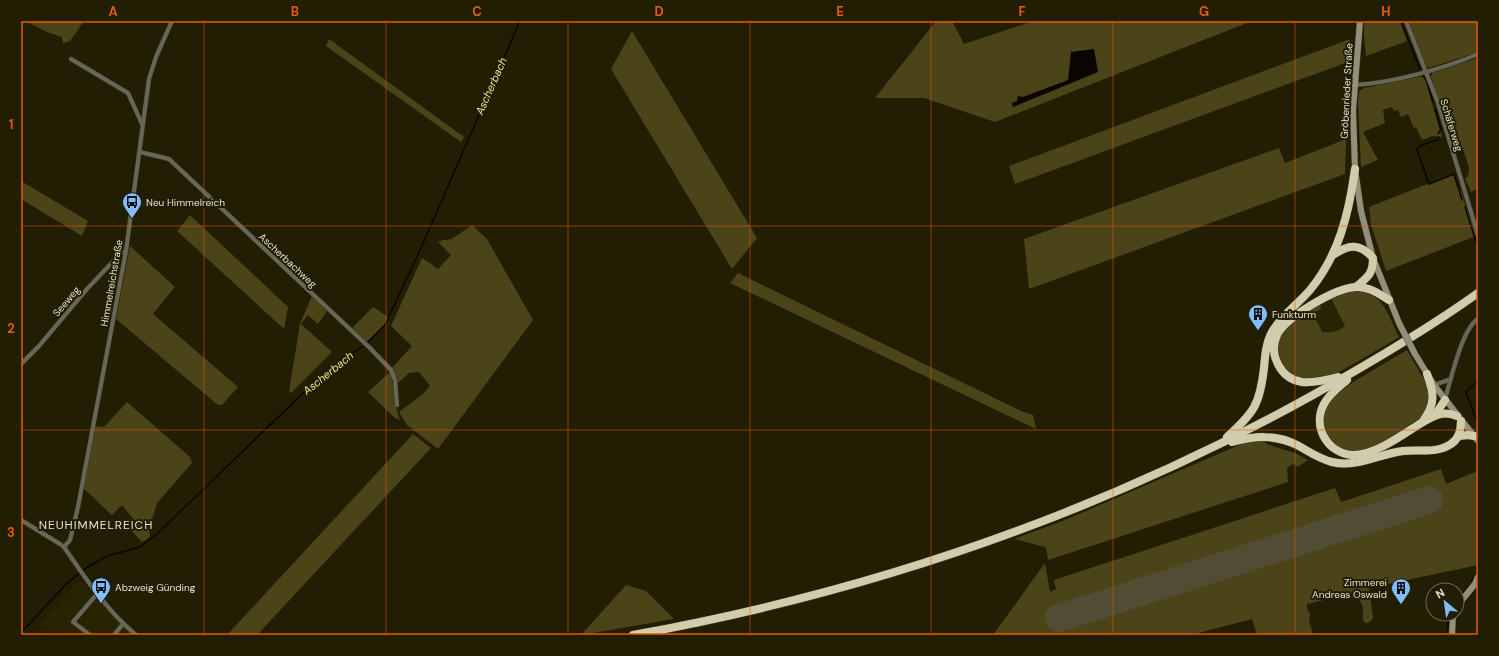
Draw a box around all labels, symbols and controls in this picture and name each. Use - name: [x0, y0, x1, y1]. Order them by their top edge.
- text: A: [108, 3, 118, 20]
- text: B: [291, 3, 299, 20]
- text: C: [472, 3, 482, 20]
- text: D: [654, 3, 664, 20]
- text: E: [836, 3, 844, 20]
- text: F: [1018, 3, 1026, 20]
- text: G: [1199, 3, 1209, 20]
- text: H: [1381, 3, 1391, 20]
- street label: Gröbenrieder Straße: [1338, 43, 1356, 139]
- water label: Ascherbach: [472, 55, 510, 118]
- street label: Schäferweg: [1437, 97, 1466, 153]
- text: 1: [9, 116, 13, 133]
- bus stop icon: Neu Himmelreich: [121, 191, 143, 219]
- place label: Neu Himmelreich: [146, 196, 225, 209]
- street label: Ascherbachweg: [256, 230, 320, 291]
- street label: Himmelreichstraße: [97, 238, 126, 328]
- street label: Seeweg: [50, 283, 83, 319]
- building icon: Funkturm: [1247, 303, 1269, 331]
- place label: Funkturm: [1272, 308, 1316, 321]
- text: 2: [7, 320, 15, 337]
- water label: Ascherbach: [299, 348, 356, 398]
- district label: NEUHIMMELREICH: [39, 517, 153, 533]
- text: 3: [7, 524, 15, 541]
- bus stop icon: Abzweig Günding: [90, 576, 112, 604]
- place label: Zimmerei Andreas Oswald: [1312, 576, 1387, 601]
- building icon: Zimmerei Andreas Oswald: [1390, 577, 1412, 605]
- place label: Abzweig Günding: [115, 581, 196, 594]
- north arrow: [1425, 582, 1465, 622]
- text: N: [1433, 585, 1447, 601]

